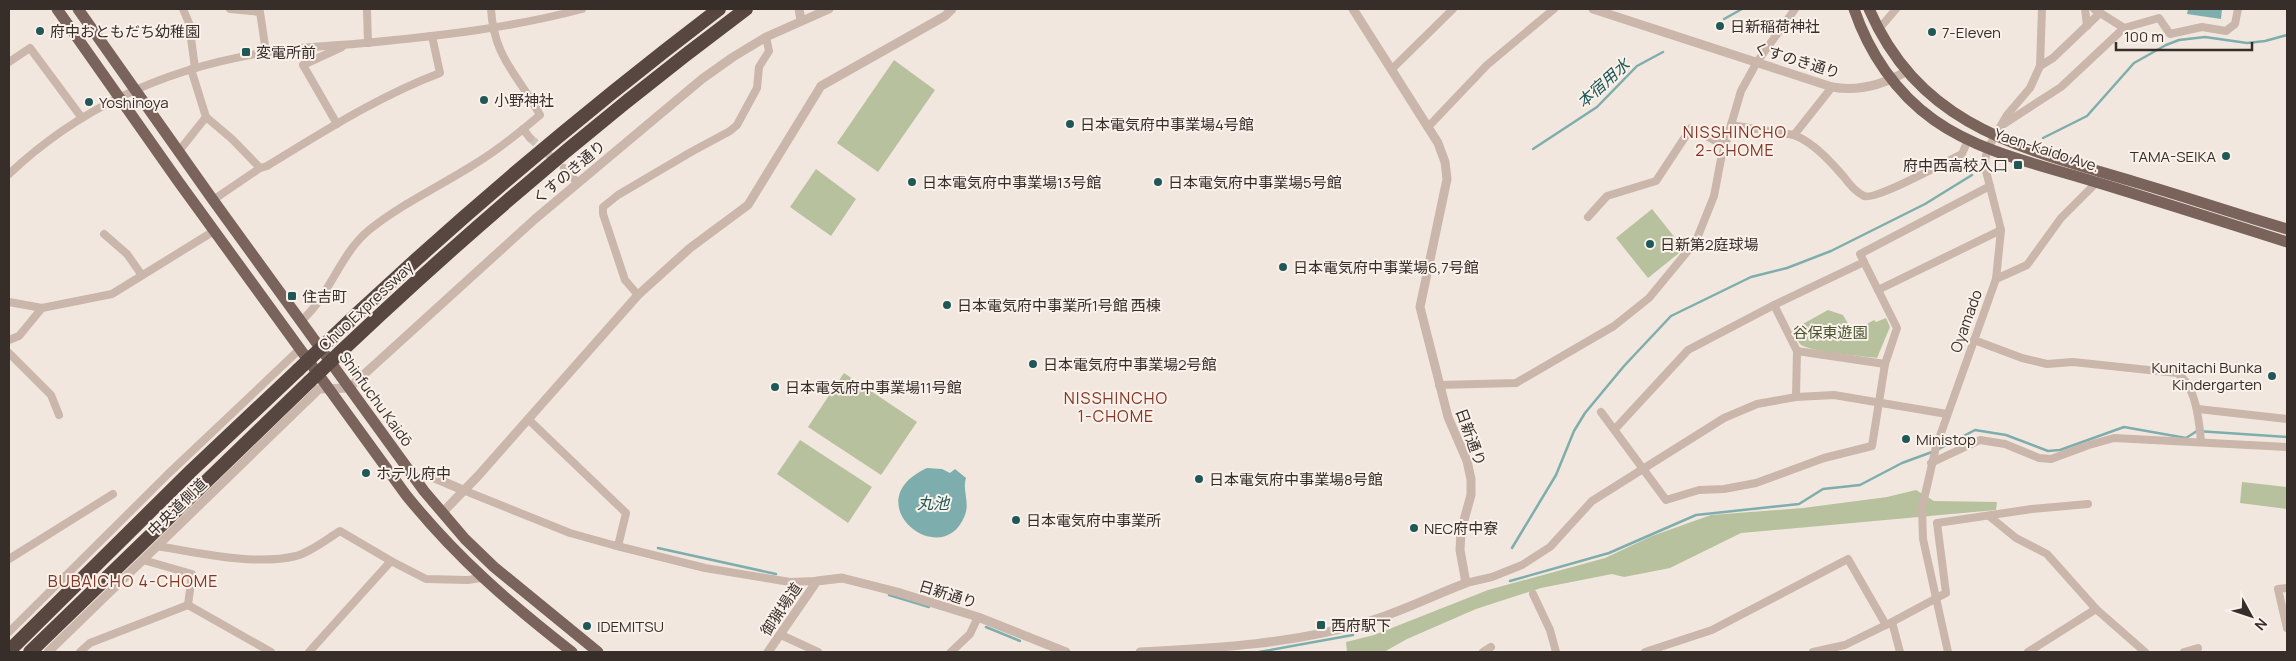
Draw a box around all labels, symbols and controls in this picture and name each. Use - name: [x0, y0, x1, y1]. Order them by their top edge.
- place label: 日新稲荷神社: [1730, 16, 1820, 37]
- marker: 日新稲荷神社: [1714, 20, 1726, 32]
- scale bar: [2116, 20, 2252, 52]
- place label: 府中おともだち幼稚園: [50, 21, 200, 42]
- place label: 7-Eleven: [1942, 22, 2001, 43]
- marker: 府中おともだち幼稚園: [34, 25, 46, 37]
- marker: 7-Eleven: [1926, 26, 1938, 38]
- text: 100 m: [2124, 26, 2164, 47]
- street label: くすのき通り: [1751, 37, 1843, 83]
- place label: 変電所前: [256, 42, 316, 63]
- marker: 変電所前: [240, 46, 252, 58]
- water label: 本宿用水: [1572, 52, 1636, 113]
- place label: 小野神社: [494, 90, 554, 111]
- place label: Yoshinoya: [99, 92, 169, 113]
- marker: 小野神社: [478, 94, 490, 106]
- marker: Yoshinoya: [83, 96, 95, 108]
- place label: 日本電気府中事業場4号館: [1080, 114, 1254, 135]
- marker: 日本電気府中事業場4号館: [1064, 118, 1076, 130]
- district label: NISSHINCHO 2-CHOME: [1683, 121, 1787, 161]
- street label: Yaen-Kaido Ave.: [1992, 123, 2102, 177]
- street label: くすのき通り: [528, 135, 610, 209]
- place label: TAMA-SEIKA: [2130, 146, 2216, 167]
- marker: TAMA-SEIKA: [2220, 150, 2232, 162]
- place label: 府中西高校入口: [1903, 155, 2008, 176]
- marker: 府中西高校入口: [2012, 159, 2024, 171]
- place label: 日本電気府中事業場13号館: [922, 172, 1101, 193]
- place label: 日本電気府中事業場5号館: [1168, 172, 1342, 193]
- marker: 日本電気府中事業場13号館: [906, 176, 918, 188]
- marker: 日本電気府中事業場5号館: [1152, 176, 1164, 188]
- place label: 日新第2庭球場: [1660, 234, 1759, 255]
- marker: 日新第2庭球場: [1644, 238, 1656, 250]
- street label: Chuo Expressway: [314, 257, 418, 355]
- place label: 日本電気府中事業場6,7号館: [1293, 257, 1479, 278]
- marker: 日本電気府中事業場6,7号館: [1277, 261, 1289, 273]
- place label: 住吉町: [302, 286, 347, 307]
- street label: Oyamado: [1945, 286, 1987, 355]
- marker: 住吉町: [286, 290, 298, 302]
- place label: 日本電気府中事業所1号館 西棟: [957, 295, 1161, 316]
- marker: 日本電気府中事業所1号館 西棟: [941, 299, 953, 311]
- park label: 谷保東遊園: [1792, 322, 1868, 343]
- street label: Shinfuchu Kaidō: [334, 347, 418, 451]
- place label: 日本電気府中事業場2号館: [1043, 354, 1217, 375]
- place label: Kunitachi Bunka Kindergarten: [2151, 357, 2262, 395]
- marker: 日本電気府中事業場2号館: [1027, 358, 1039, 370]
- marker: Kunitachi Bunka Kindergarten: [2266, 370, 2278, 382]
- place label: 日本電気府中事業場11号館: [785, 377, 962, 398]
- marker: 日本電気府中事業場11号館: [769, 381, 781, 393]
- district label: NISSHINCHO 1-CHOME: [1064, 387, 1168, 427]
- street label: 日新通り: [1451, 405, 1491, 469]
- place label: Ministop: [1916, 429, 1976, 450]
- marker: Ministop: [1900, 433, 1912, 445]
- place label: ホテル府中: [376, 463, 451, 484]
- marker: ホテル府中: [360, 467, 372, 479]
- place label: 日本電気府中事業場8号館: [1209, 469, 1383, 490]
- street label: 中央道側道: [143, 473, 211, 541]
- marker: 日本電気府中事業場8号館: [1193, 473, 1205, 485]
- water label: 丸池: [917, 492, 951, 514]
- place label: 日本電気府中事業所: [1026, 510, 1161, 531]
- marker: 日本電気府中事業所: [1010, 514, 1022, 526]
- place label: NEC府中寮: [1424, 518, 1498, 539]
- marker: NEC府中寮: [1408, 522, 1420, 534]
- district label: BUBAICHO 4-CHOME: [48, 570, 218, 592]
- street label: 日新通り: [916, 575, 980, 613]
- street label: 御猟場道: [756, 578, 806, 640]
- north arrow: [2226, 591, 2276, 641]
- place label: 西府駅下: [1331, 615, 1391, 636]
- text: N: [2251, 615, 2272, 635]
- place label: IDEMITSU: [597, 616, 664, 637]
- marker: 西府駅下: [1315, 619, 1327, 631]
- marker: IDEMITSU: [581, 620, 593, 632]

